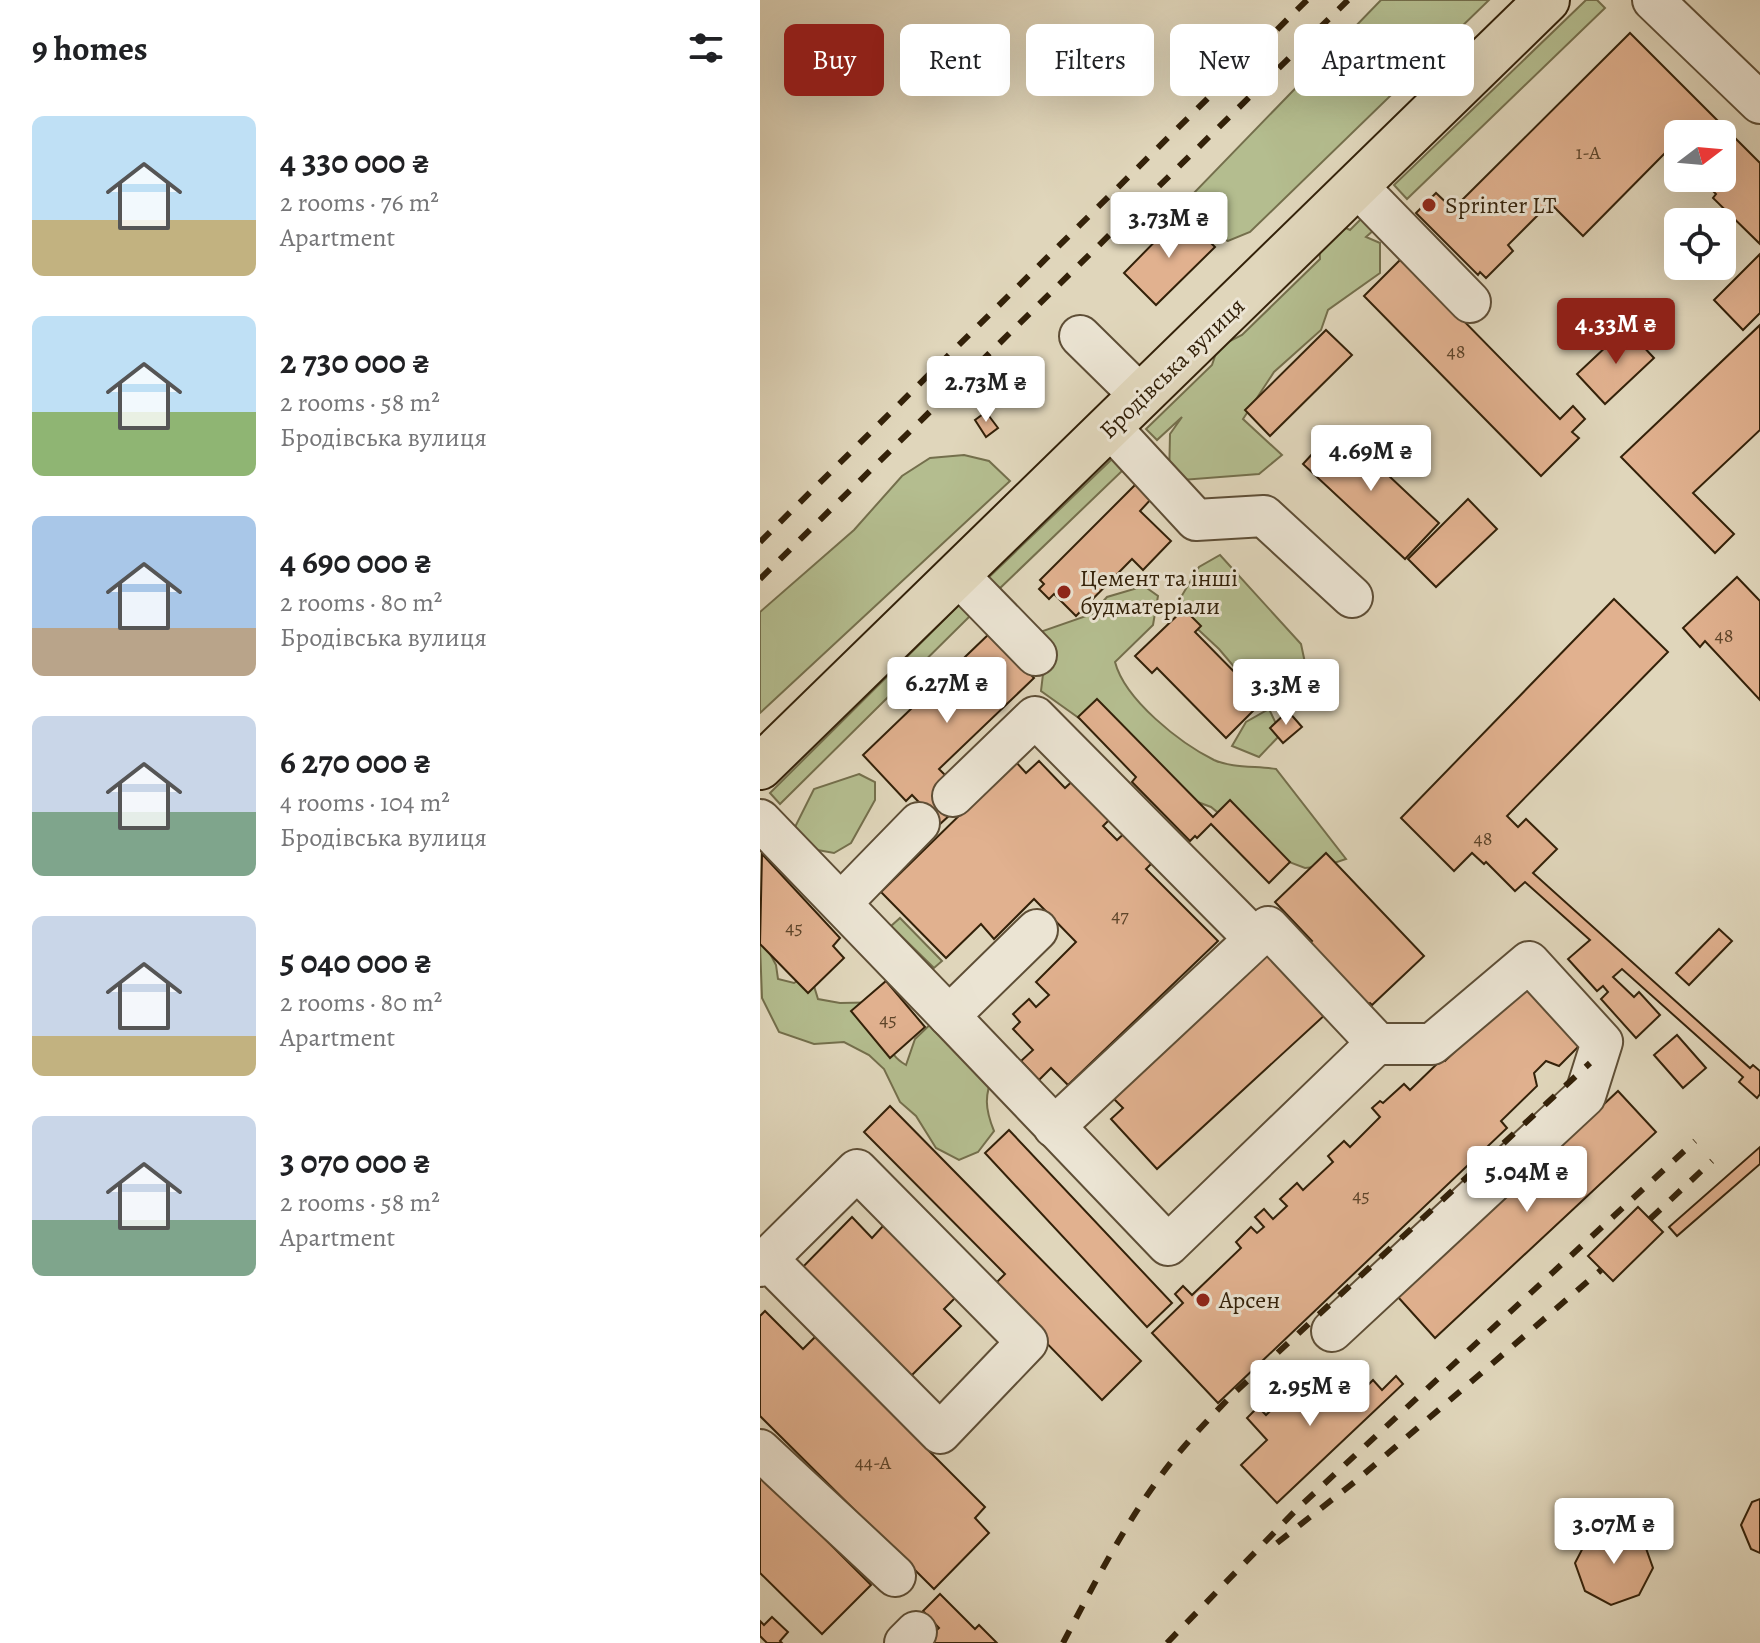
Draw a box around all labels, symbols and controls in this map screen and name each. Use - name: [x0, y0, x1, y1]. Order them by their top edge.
- chip: Buy: [784, 24, 884, 96]
- chip: Rent: [900, 24, 1010, 96]
- chip: Filters: [1026, 24, 1154, 96]
- chip: New: [1170, 24, 1278, 96]
- chip: Apartment: [1294, 24, 1474, 96]
- text: 9 homes: [32, 25, 148, 72]
- icon: filters: [684, 26, 728, 70]
- north arrow: [1664, 120, 1736, 192]
- map controls: [1664, 120, 1736, 280]
- text: 4 330 000 ₴: [280, 138, 430, 185]
- house number: 1-А: [1575, 139, 1601, 166]
- icon: home: [96, 148, 192, 244]
- text: 2 rooms · 76 m²: [280, 185, 439, 220]
- place label: Sprinter LT: [1445, 189, 1556, 221]
- pin: 3.73M ₴: [1095, 192, 1243, 260]
- marker: Sprinter LT: [1420, 196, 1438, 214]
- text: 3.73M ₴: [1129, 200, 1210, 235]
- button: locate: [1664, 208, 1736, 280]
- text: Apartment: [280, 220, 395, 255]
- street label: Бродівська вулиця: [1092, 290, 1252, 446]
- pin: 4.33M ₴: [1542, 298, 1690, 366]
- text: 4.33M ₴: [1575, 306, 1657, 341]
- text: 2 730 000 ₴: [280, 338, 430, 385]
- house number: 48: [1447, 338, 1465, 365]
- icon: home: [96, 348, 192, 444]
- pin: 2.73M ₴: [912, 356, 1060, 424]
- text: 2.73M ₴: [945, 364, 1027, 399]
- text: 2 rooms · 58 m²: [280, 385, 440, 420]
- text: Бродівська вулиця: [280, 420, 487, 455]
- pin: 4.69M ₴: [1297, 425, 1445, 493]
- text: 4.69M ₴: [1329, 433, 1413, 468]
- text: 4 690 000 ₴: [280, 538, 432, 585]
- icon: home: [96, 548, 192, 644]
- place label: Цемент та інші будматеріали: [1080, 562, 1238, 622]
- marker: Цемент та інші будматеріали: [1055, 583, 1073, 601]
- text: 2 rooms · 80 m²: [280, 585, 442, 620]
- text: Бродівська вулиця: [280, 620, 487, 655]
- house number: 48: [1715, 622, 1733, 649]
- pin: 6.27M ₴: [873, 657, 1021, 725]
- pin: 3.3M ₴: [1221, 659, 1351, 727]
- text: 6.27M ₴: [905, 665, 989, 700]
- text: 3.3M ₴: [1251, 667, 1321, 702]
- text: 6 270 000 ₴: [280, 738, 431, 785]
- icon: home: [96, 748, 192, 844]
- text: 4 rooms · 104 m²: [280, 785, 450, 820]
- text: Бродівська вулиця: [280, 820, 487, 855]
- house number: 48: [1474, 825, 1492, 852]
- house number: 47: [1111, 902, 1129, 929]
- house number: 45: [785, 914, 803, 941]
- text: 5 040 000 ₴: [280, 938, 432, 985]
- icon: home: [96, 948, 192, 1044]
- text: 2 rooms · 80 m²: [280, 985, 442, 1020]
- house number: 45: [879, 1006, 897, 1033]
- text: Apartment: [280, 1020, 395, 1055]
- text: 3 070 000 ₴: [280, 1138, 431, 1185]
- pin: 5.04M ₴: [1453, 1146, 1601, 1214]
- icon: home: [96, 1148, 192, 1244]
- text: 5.04M ₴: [1485, 1154, 1569, 1189]
- house number: 45: [1352, 1182, 1370, 1209]
- text: 2 rooms · 58 m²: [280, 1185, 440, 1220]
- text: Apartment: [280, 1220, 395, 1255]
- place label: Арсен: [1218, 1284, 1280, 1316]
- marker: Арсен: [1194, 1291, 1212, 1309]
- pin: 2.95M ₴: [1236, 1360, 1384, 1428]
- text: 2.95M ₴: [1268, 1368, 1352, 1403]
- house number: 44-А: [855, 1449, 892, 1476]
- pin: 3.07M ₴: [1540, 1498, 1688, 1566]
- text: 3.07M ₴: [1573, 1506, 1655, 1541]

